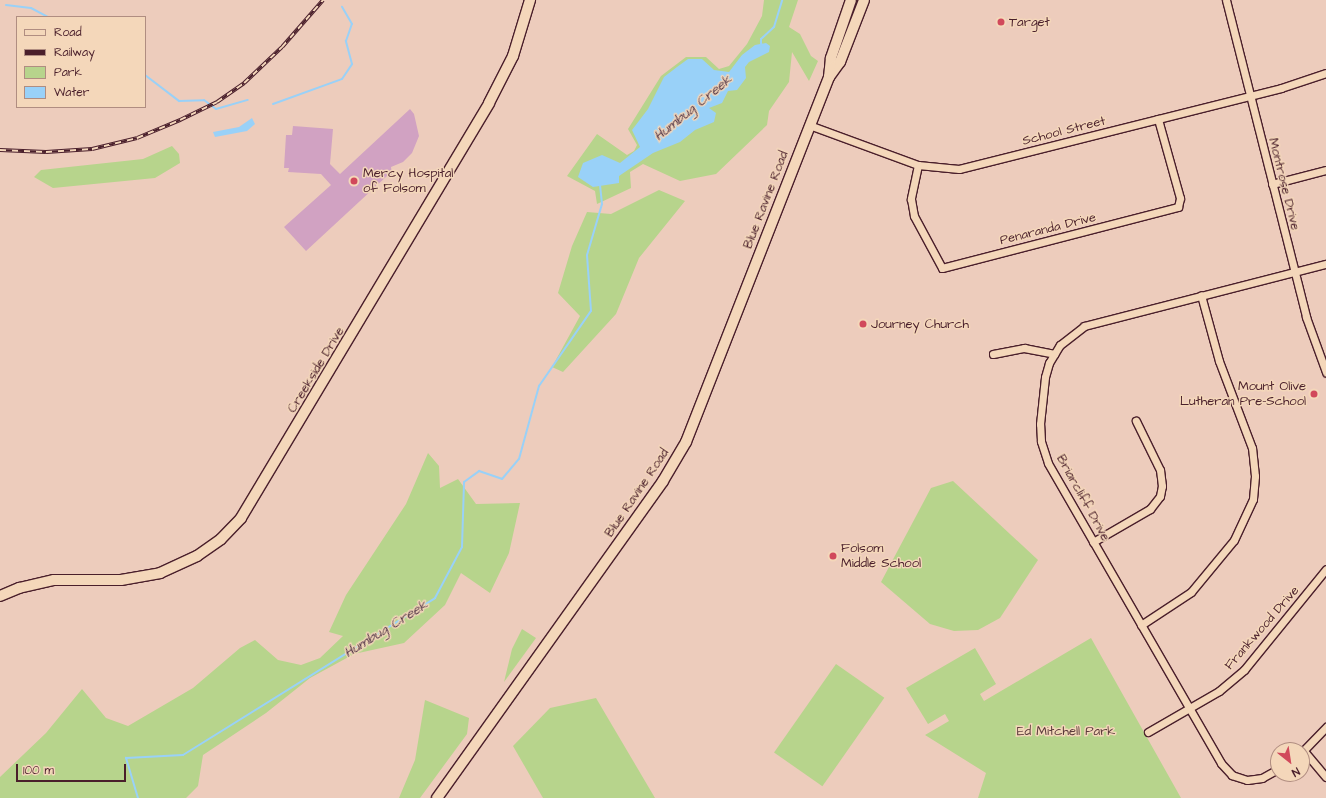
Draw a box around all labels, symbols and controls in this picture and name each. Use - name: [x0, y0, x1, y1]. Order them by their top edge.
- place label: Target: [1009, 14, 1050, 30]
- legend: [16, 16, 146, 108]
- marker: Target: [996, 17, 1006, 27]
- text: Road: [54, 24, 82, 41]
- text: Railway: [54, 44, 95, 61]
- text: Park: [54, 64, 82, 81]
- water label: Humbug Creek: [651, 71, 735, 145]
- text: Water: [54, 84, 89, 101]
- street label: School Street: [1021, 113, 1107, 149]
- street label: Montrose Drive: [1265, 136, 1303, 232]
- street label: Blue Ravine Road: [740, 149, 792, 251]
- place label: Mercy Hospital of Folsom: [363, 166, 453, 197]
- marker: Mercy Hospital of Folsom: [348, 175, 360, 187]
- street label: Penaranda Drive: [998, 210, 1098, 248]
- place label: Journey Church: [871, 316, 969, 332]
- marker: Journey Church: [858, 319, 868, 329]
- street label: Creekside Drive: [284, 324, 348, 416]
- place label: Mount Olive Lutheran Pre-School: [1180, 379, 1306, 410]
- marker: Mount Olive Lutheran Pre-School: [1309, 389, 1319, 399]
- street label: Blue Ravine Road: [602, 446, 672, 540]
- street label: Briarcliff Drive: [1053, 452, 1113, 544]
- place label: Folsom Middle School: [841, 541, 921, 572]
- marker: Folsom Middle School: [828, 551, 838, 561]
- street label: Frankwood Drive: [1221, 583, 1303, 673]
- water label: Humbug Creek: [341, 597, 431, 661]
- park label: Ed Mitchell Park: [1017, 723, 1115, 739]
- north arrow: [1270, 742, 1310, 782]
- scale bar: [18, 756, 128, 782]
- text: 100 m: [23, 762, 54, 779]
- text: N: [1289, 764, 1302, 780]

